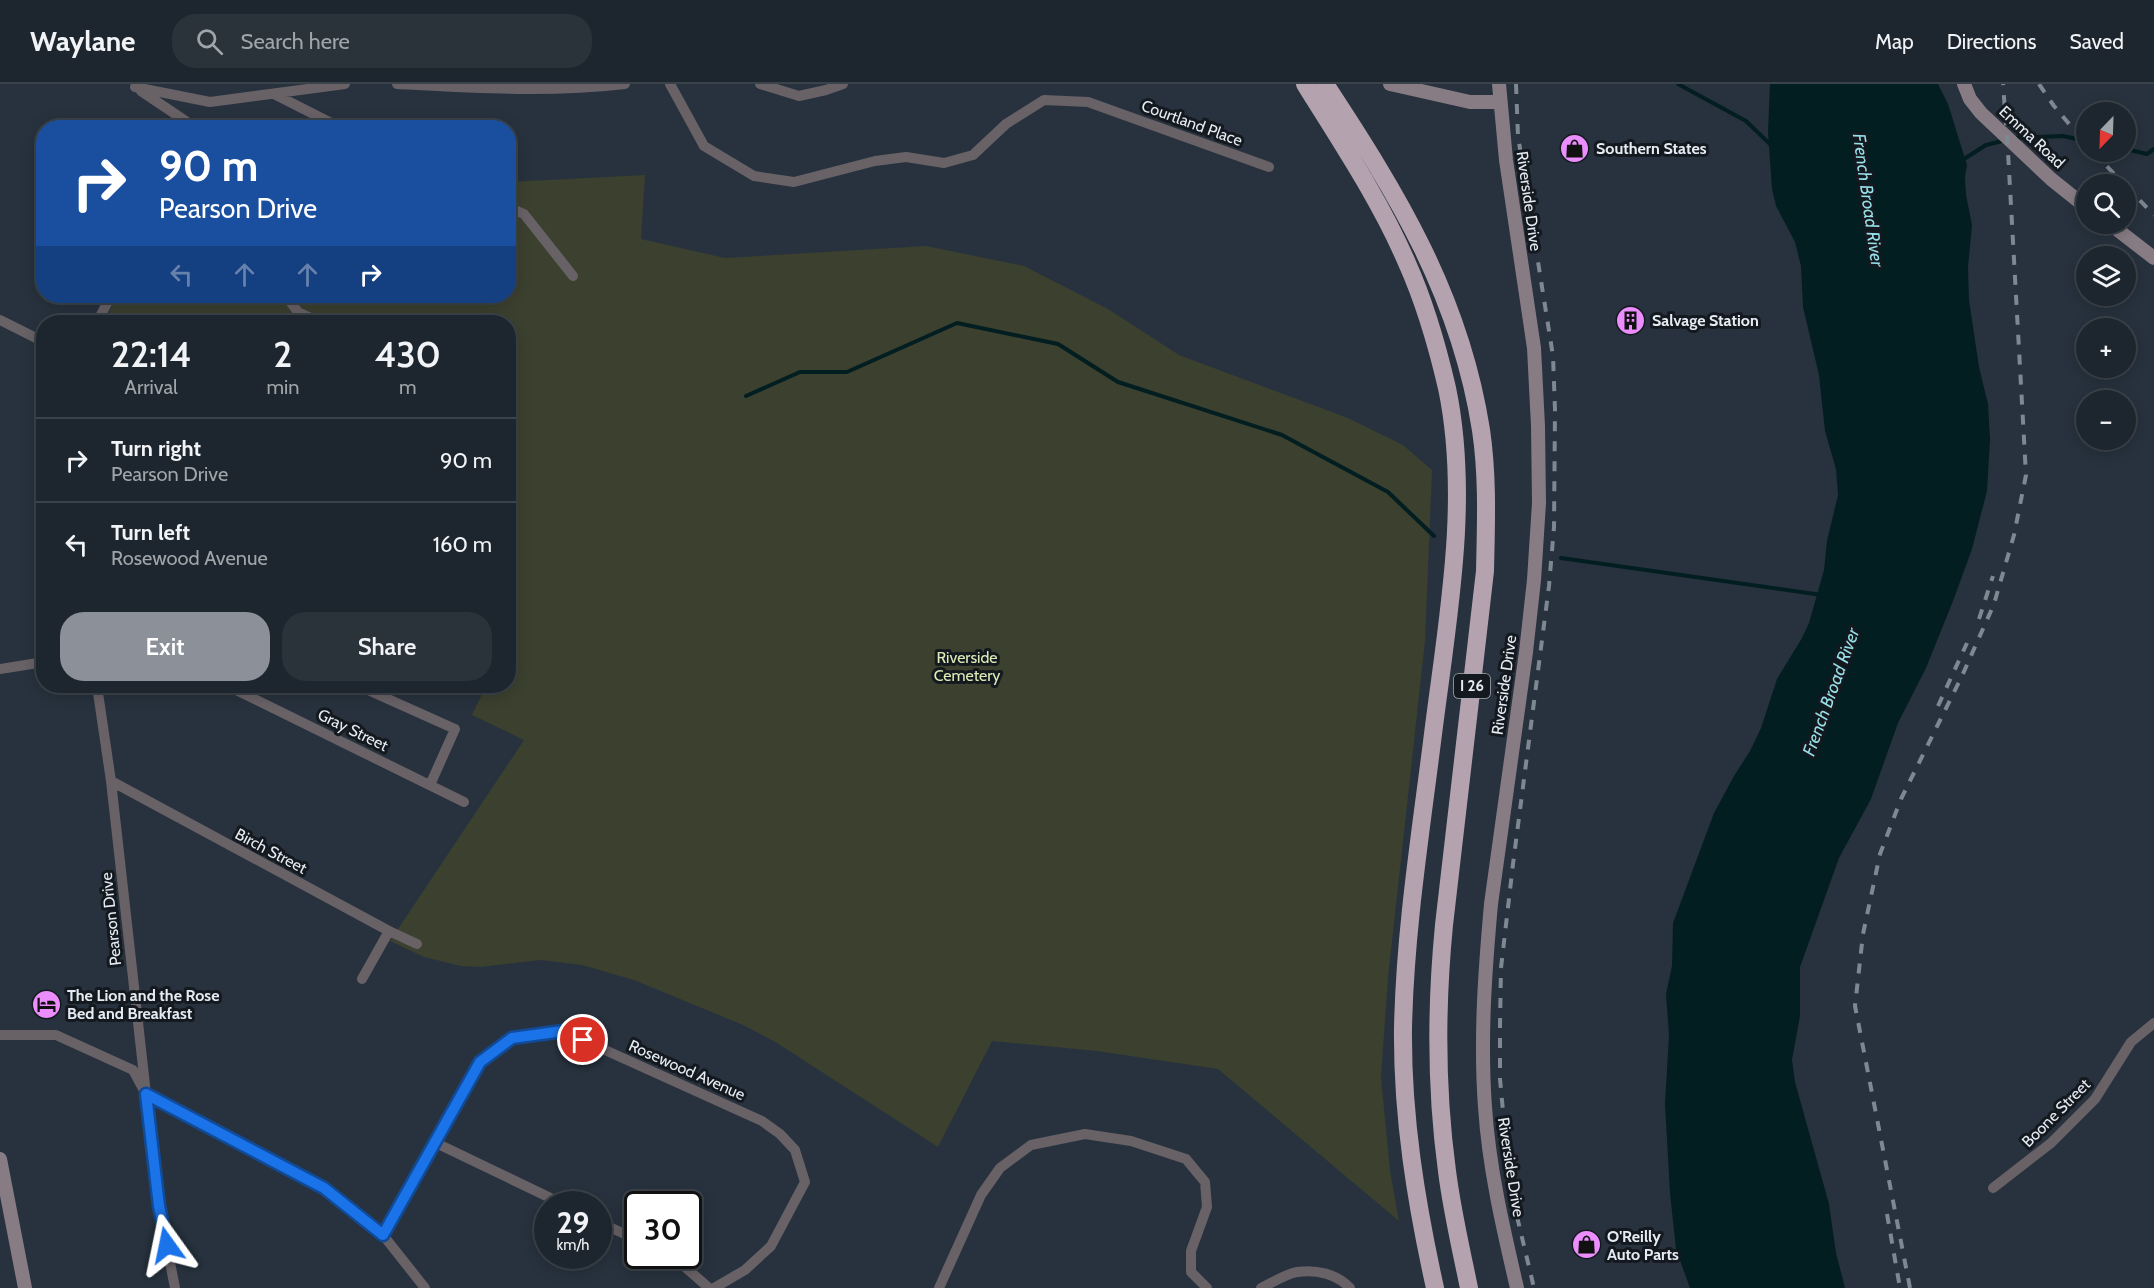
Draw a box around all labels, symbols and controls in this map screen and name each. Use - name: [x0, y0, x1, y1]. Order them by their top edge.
- search box: [172, 14, 592, 68]
- text: Waylane: [30, 24, 136, 58]
- icon: search: [193, 25, 226, 58]
- text: Search here: [241, 28, 350, 55]
- text: Map: [1875, 29, 1914, 54]
- text: Directions: [1947, 29, 2036, 54]
- text: Saved: [2069, 29, 2124, 54]
- street label: Courtland Place: [1139, 96, 1245, 150]
- street label: Emma Road: [1995, 102, 2069, 172]
- north arrow: [2076, 102, 2136, 162]
- map controls: [2076, 102, 2136, 450]
- shop icon: Southern States: [1559, 132, 1591, 164]
- water label: French Broad River: [1848, 132, 1888, 270]
- place label: Southern States: [1596, 139, 1707, 158]
- text: 90 m: [159, 140, 258, 192]
- icon: right: [60, 144, 138, 222]
- street label: Riverside Drive: [1513, 150, 1545, 252]
- button: search: [2076, 174, 2136, 234]
- text: Pearson Drive: [159, 192, 317, 225]
- button: layers: [2076, 246, 2136, 306]
- icon: left: [165, 258, 198, 291]
- icon: ahead: [228, 258, 261, 291]
- icon: ahead: [291, 258, 324, 291]
- icon: right: [354, 258, 387, 291]
- building icon: Salvage Station: [1615, 304, 1647, 336]
- place label: Salvage Station: [1652, 311, 1759, 330]
- button: +: [2076, 318, 2136, 378]
- text: 22:14: [111, 332, 191, 376]
- text: 2: [273, 332, 292, 376]
- text: 430: [374, 332, 441, 376]
- text: Arrival: [125, 375, 178, 399]
- text: min: [266, 375, 299, 399]
- text: m: [399, 375, 416, 399]
- button: −: [2076, 390, 2136, 450]
- text: Turn right: [111, 435, 201, 462]
- icon: right: [60, 444, 93, 477]
- text: 90 m: [440, 447, 492, 474]
- text: Pearson Drive: [111, 462, 228, 486]
- text: Turn left: [111, 519, 190, 546]
- icon: left: [60, 528, 93, 561]
- text: 160 m: [433, 531, 492, 558]
- text: Rosewood Avenue: [111, 546, 268, 570]
- button: Exit: [60, 612, 270, 681]
- button: Share: [282, 612, 492, 681]
- water label: French Broad River: [1798, 624, 1865, 759]
- street label: Riverside Drive: [1488, 634, 1520, 736]
- park label: Riverside Cemetery: [934, 648, 1000, 685]
- road number: I 26: [1454, 674, 1490, 698]
- street label: Gray Street: [315, 705, 392, 755]
- street label: Birch Street: [232, 824, 311, 878]
- street label: Pearson Drive: [97, 871, 125, 967]
- place label: The Lion and the Rose Bed and Breakfast: [67, 986, 219, 1023]
- hotel icon: The Lion and the Rose Bed and Breakfast: [30, 988, 62, 1020]
- pin: [557, 1014, 608, 1065]
- icon: arrive: [566, 1023, 599, 1056]
- street label: Rosewood Avenue: [626, 1036, 748, 1104]
- street label: Boone Street: [2018, 1074, 2095, 1151]
- street label: Riverside Drive: [1494, 1116, 1528, 1218]
- speed limit sign: 30: [624, 1191, 702, 1269]
- text: 29: [557, 1204, 589, 1241]
- position arrow: [135, 1213, 199, 1277]
- place label: O'Reilly Auto Parts: [1607, 1227, 1679, 1264]
- shop icon: O'Reilly Auto Parts: [1570, 1229, 1602, 1261]
- text: km/h: [557, 1236, 589, 1254]

